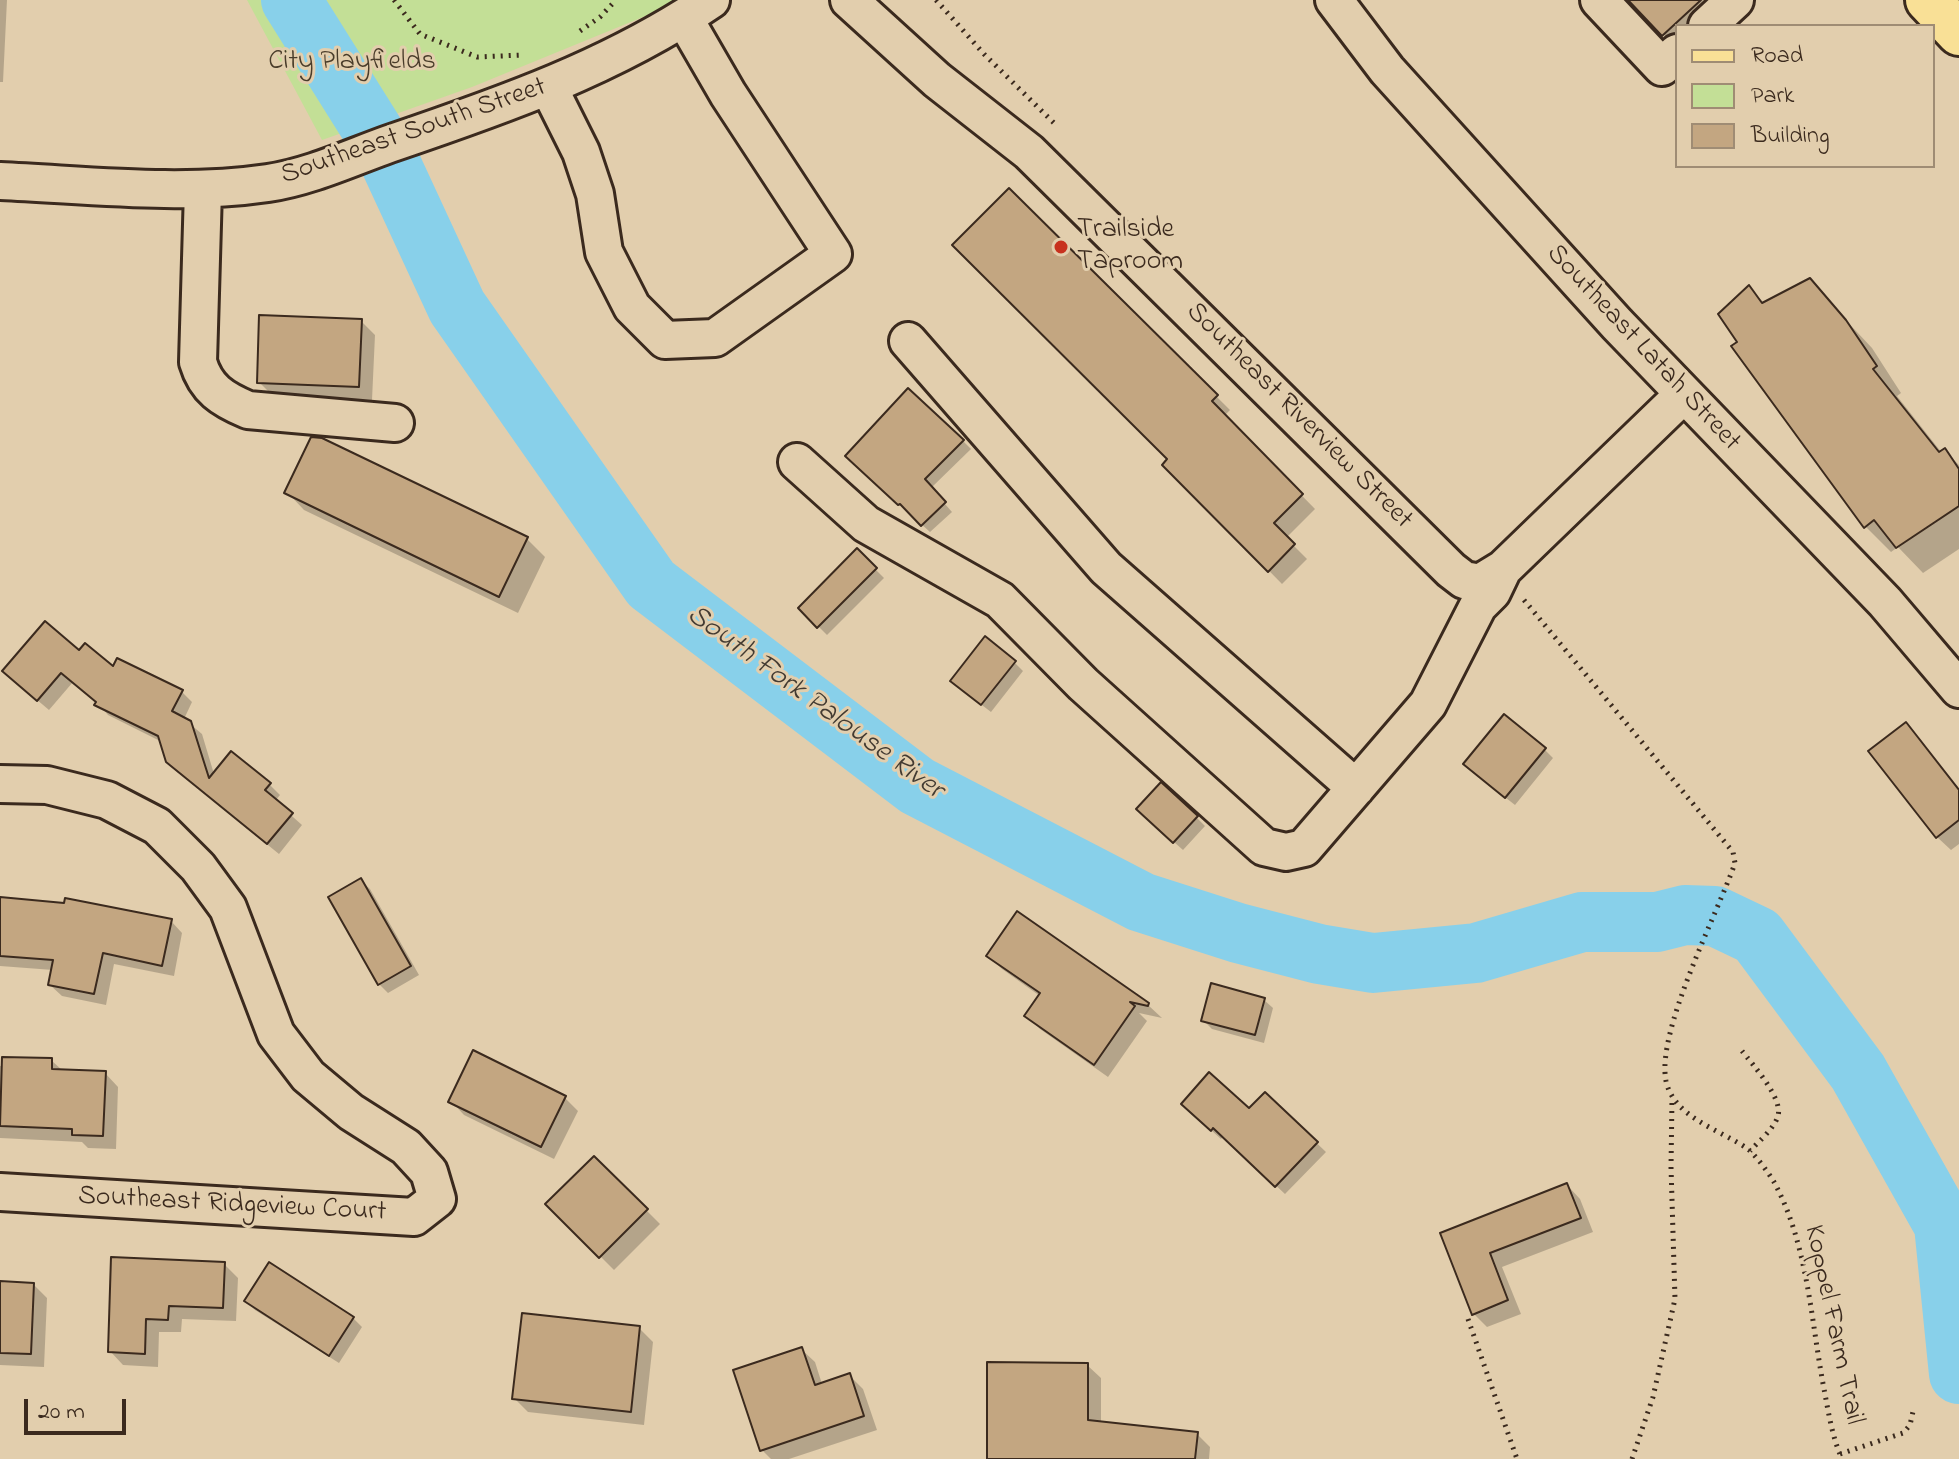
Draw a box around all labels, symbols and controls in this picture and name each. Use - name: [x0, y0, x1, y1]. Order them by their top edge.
- legend: [1675, 24, 1935, 168]
- text: Road: [1751, 39, 1803, 74]
- park label: City Playfields: [268, 46, 436, 80]
- street label: Southeast South Street: [277, 72, 551, 194]
- text: Park: [1751, 79, 1794, 114]
- text: Building: [1751, 119, 1830, 154]
- place label: Trailside Taproom: [1077, 214, 1183, 280]
- marker: Trailside Taproom: [1052, 238, 1070, 256]
- street label: Southeast Latah Street: [1538, 239, 1746, 459]
- street label: Southeast Riverview Street: [1178, 297, 1418, 537]
- water label: South Fork Palouse River: [678, 599, 950, 809]
- street label: Southeast Ridgeview Court: [77, 1181, 387, 1231]
- street label: Koppel Farm Trail: [1794, 1222, 1870, 1428]
- scale bar: [28, 1383, 130, 1433]
- text: 20 m: [38, 1395, 85, 1430]

